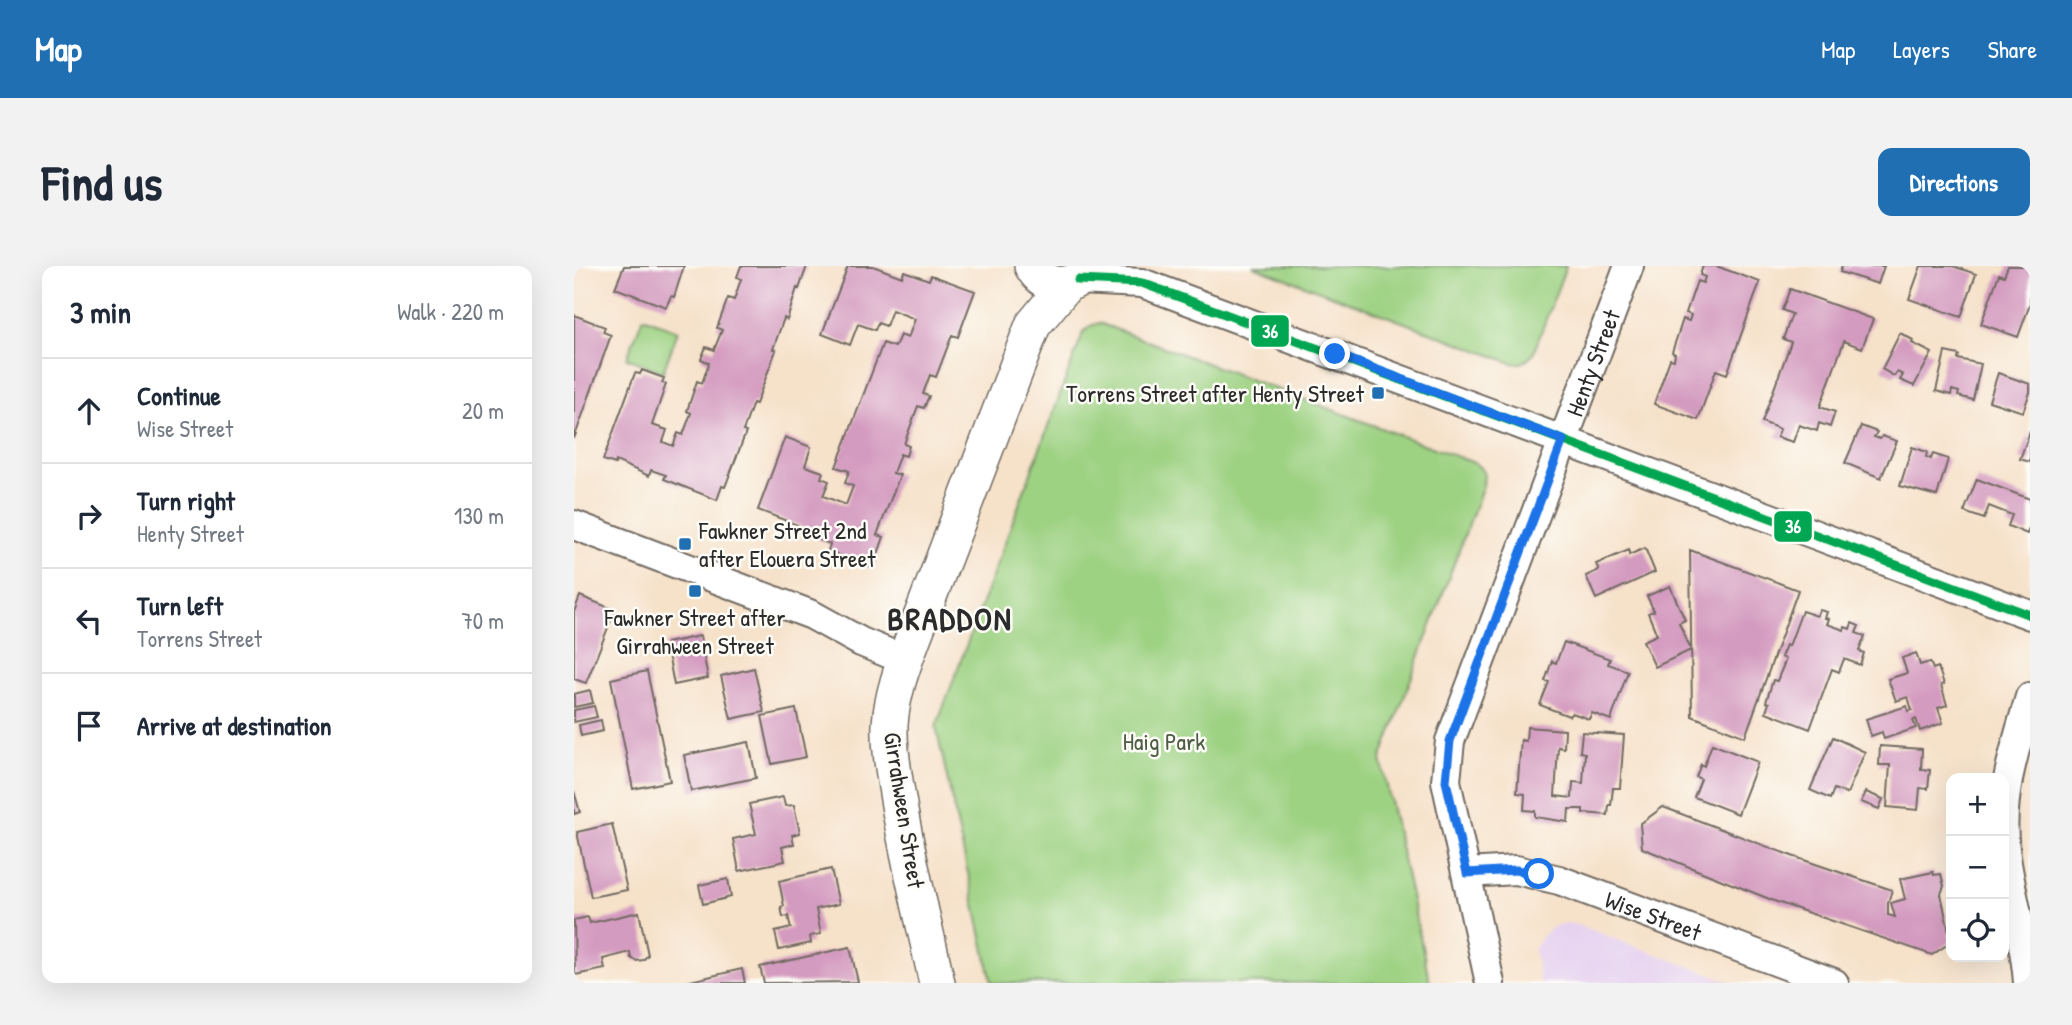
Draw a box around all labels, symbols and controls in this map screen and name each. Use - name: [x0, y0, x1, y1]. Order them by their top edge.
- text: Map: [35, 27, 82, 71]
- text: Map: [1821, 33, 1855, 65]
- text: Layers: [1893, 33, 1950, 65]
- text: Share: [1988, 33, 2037, 65]
- button: Directions: [1878, 148, 2030, 216]
- text: Find us: [42, 149, 162, 215]
- text: 3 min: [70, 292, 131, 332]
- text: Walk · 220 m: [397, 296, 504, 327]
- street label: Henty Street: [1558, 304, 1627, 421]
- line badge: 36: [1250, 314, 1290, 348]
- text: 36: [1262, 318, 1278, 344]
- route end: [1319, 338, 1350, 369]
- place label: Torrens Street after Henty Street: [1066, 377, 1365, 409]
- text: Continue: [137, 378, 221, 413]
- marker: Torrens Street after Henty Street: [1370, 385, 1386, 401]
- icon: ahead: [70, 392, 108, 430]
- text: 20 m: [462, 395, 504, 426]
- text: Wise Street: [137, 413, 233, 444]
- text: Turn right: [137, 483, 235, 518]
- icon: right: [70, 497, 108, 535]
- text: 130 m: [454, 500, 504, 531]
- line badge: 36: [1773, 510, 1813, 543]
- text: 36: [1785, 513, 1801, 539]
- place label: Fawkner Street 2nd after Elouera Street: [698, 514, 876, 574]
- text: Henty Street: [137, 518, 244, 549]
- marker: Fawkner Street 2nd after Elouera Street: [677, 536, 693, 552]
- marker: Fawkner Street after Girrahween Street: [687, 583, 703, 599]
- text: Turn left: [137, 588, 223, 623]
- district label: BRADDON: [887, 597, 1013, 640]
- place label: Fawkner Street after Girrahween Street: [603, 601, 786, 661]
- icon: left: [70, 602, 108, 640]
- text: 70 m: [461, 605, 504, 636]
- text: Torrens Street: [137, 623, 262, 654]
- icon: arrive: [70, 707, 108, 745]
- text: Arrive at destination: [137, 708, 332, 743]
- park label: Haig Park: [1123, 725, 1205, 757]
- street label: Girrahween Street: [877, 730, 933, 891]
- map controls: [1946, 773, 2009, 962]
- button: +: [1946, 773, 2009, 836]
- button: −: [1946, 836, 2009, 899]
- route start: [1523, 858, 1554, 889]
- street label: Wise Street: [1601, 883, 1707, 948]
- button: locate: [1946, 899, 2009, 962]

